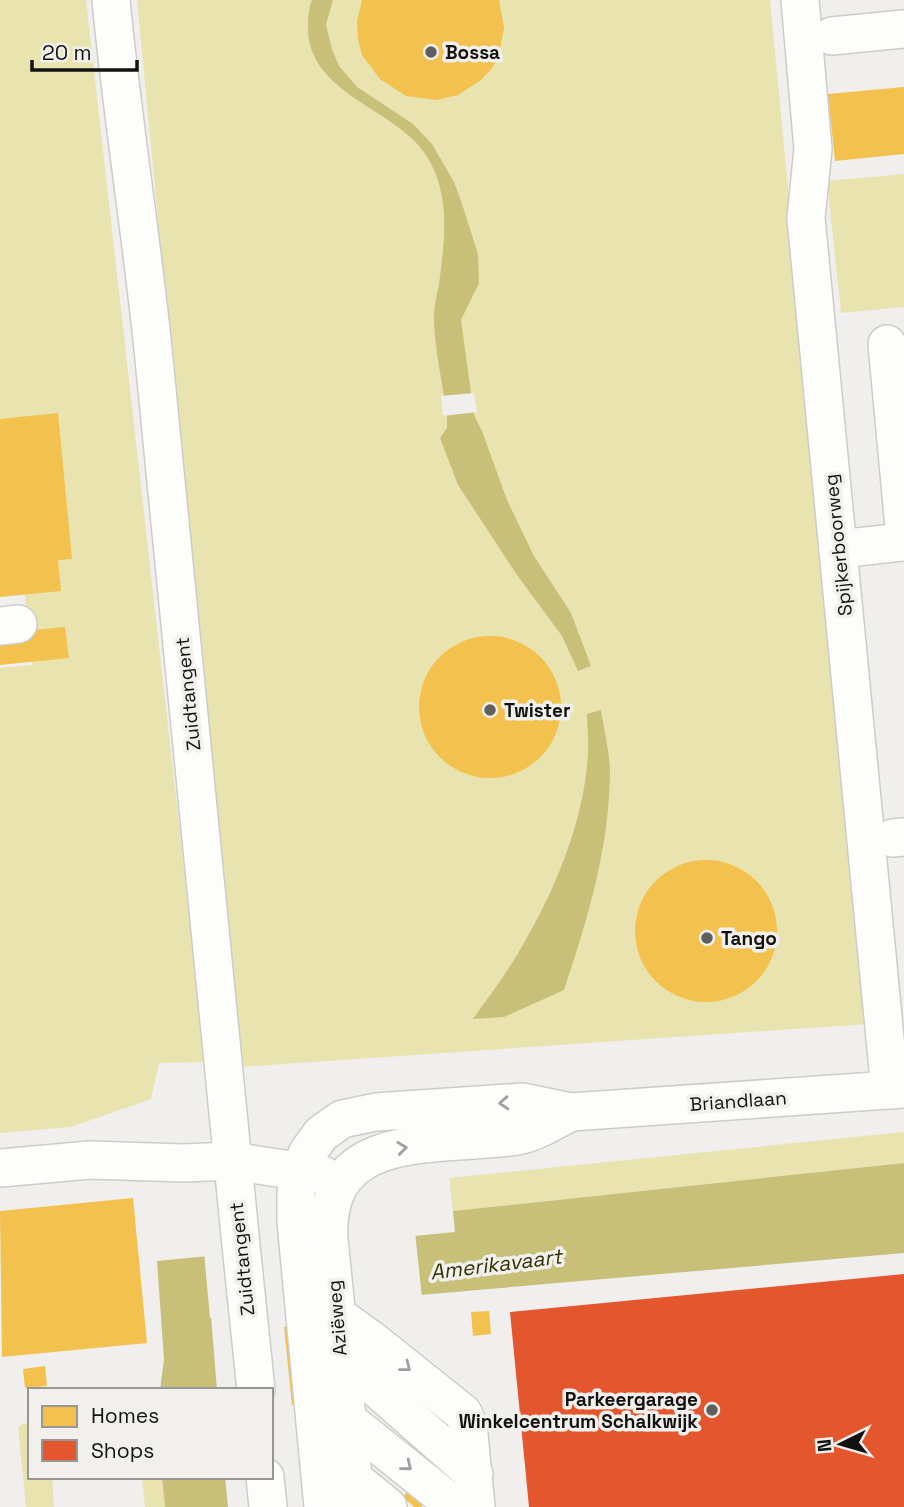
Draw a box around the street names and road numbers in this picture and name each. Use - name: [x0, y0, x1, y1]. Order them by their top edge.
- street label: Spijkerboorweg: [818, 473, 858, 617]
- street label: Zuidtangent: [170, 636, 206, 752]
- street label: Briandlaan: [689, 1085, 787, 1117]
- street label: Zuidtangent: [224, 1201, 260, 1317]
- street label: Aziëweg: [321, 1279, 353, 1357]

